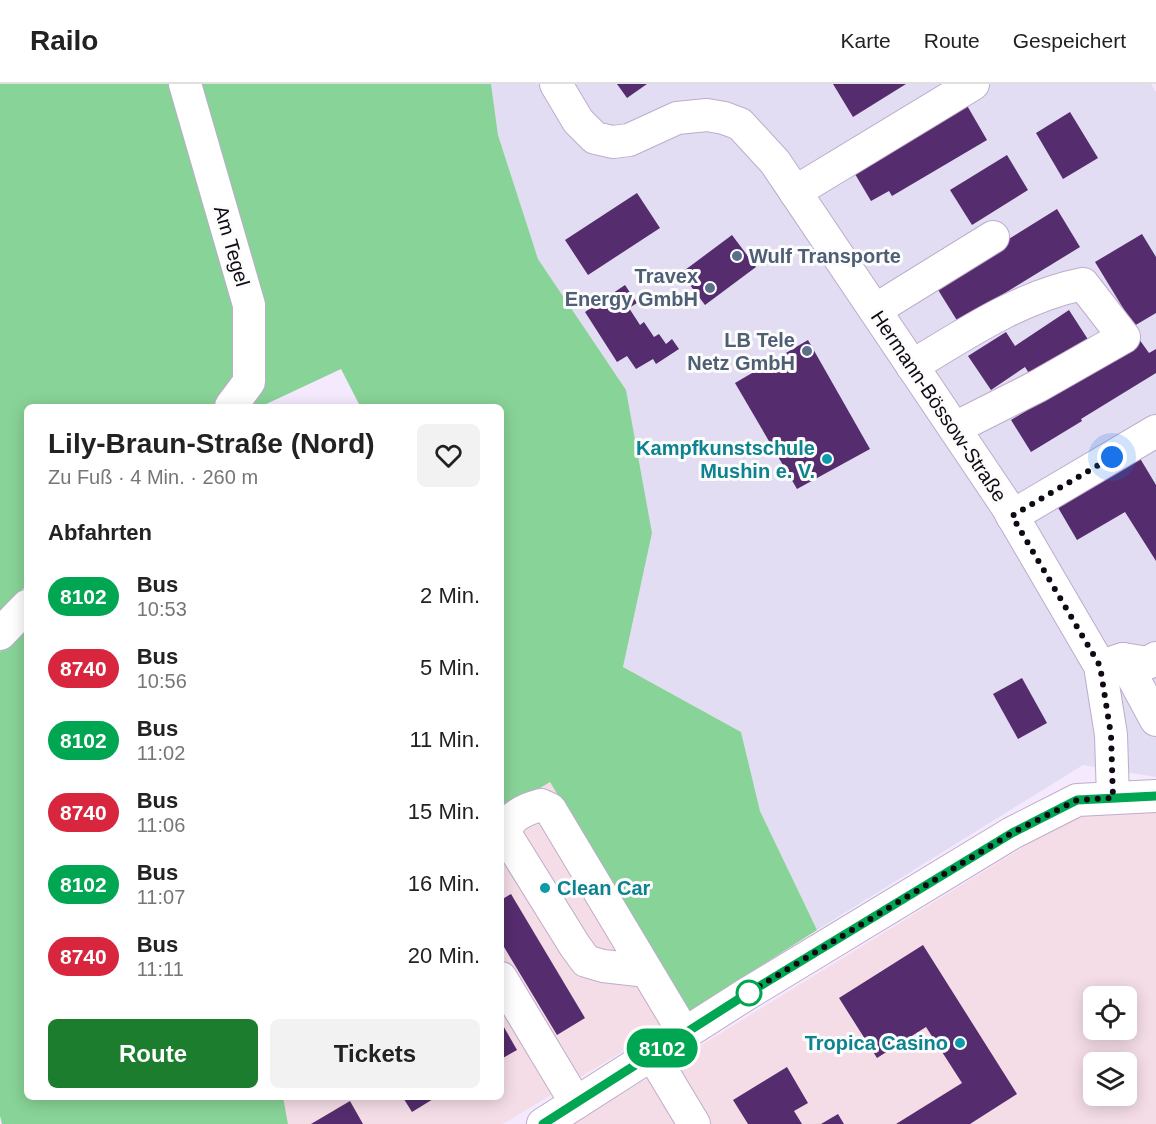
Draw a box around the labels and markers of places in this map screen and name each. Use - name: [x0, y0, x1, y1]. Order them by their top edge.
- place label: Wulf Transporte: [749, 245, 901, 267]
- marker: Wulf Transporte: [730, 249, 744, 263]
- place label: Travex Energy GmbH: [565, 265, 698, 310]
- marker: Travex Energy GmbH: [703, 281, 717, 295]
- place label: LB Tele Netz GmbH: [687, 329, 795, 374]
- marker: LB Tele Netz GmbH: [800, 344, 814, 358]
- place label: Kampfkunstschule Mushin e. V.: [636, 437, 815, 482]
- marker: Kampfkunstschule Mushin e. V.: [820, 452, 834, 466]
- place label: Clean Car: [557, 877, 651, 899]
- marker: Clean Car: [538, 881, 552, 895]
- unlabelled marker: [736, 980, 762, 1006]
- place label: Tropica Casino: [805, 1032, 948, 1054]
- marker: Tropica Casino: [953, 1036, 967, 1050]

